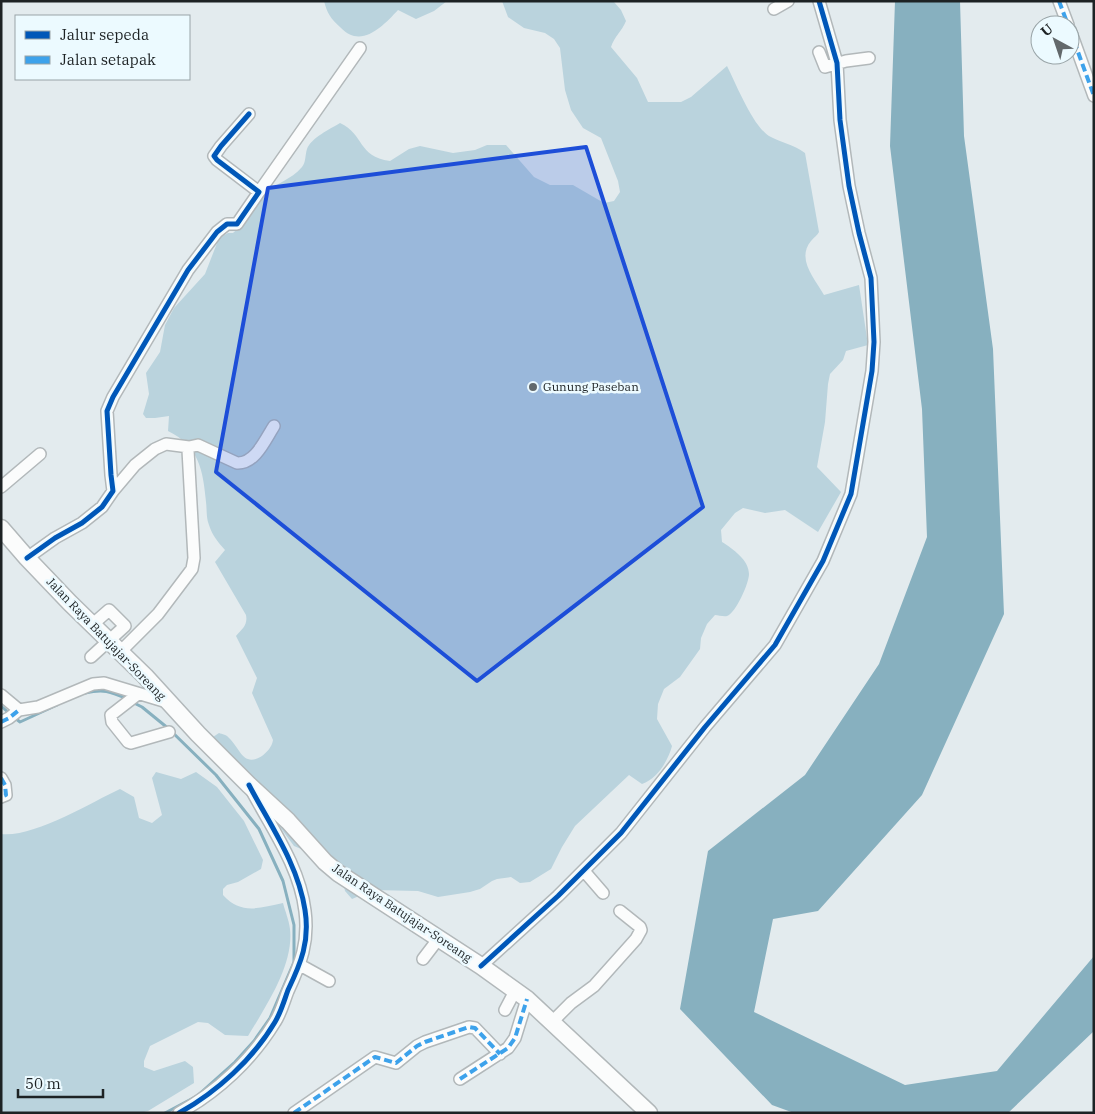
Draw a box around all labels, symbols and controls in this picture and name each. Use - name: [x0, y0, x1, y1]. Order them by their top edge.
- legend: [15, 15, 190, 80]
- north arrow: [1030, 15, 1080, 65]
- text: U: [1037, 20, 1057, 40]
- text: Jalur sepeda: [60, 25, 149, 44]
- text: Jalan setapak: [60, 50, 156, 69]
- place label: Gunung Paseban: [543, 379, 639, 394]
- marker: Gunung Paseban: [527, 381, 539, 393]
- street label: Jalan Raya Batujajar-Soreang: [44, 574, 169, 704]
- street label: Jalan Raya Batujajar-Soreang: [330, 860, 475, 965]
- scale bar: [18, 1066, 102, 1098]
- text: 50 m: [25, 1074, 61, 1093]

